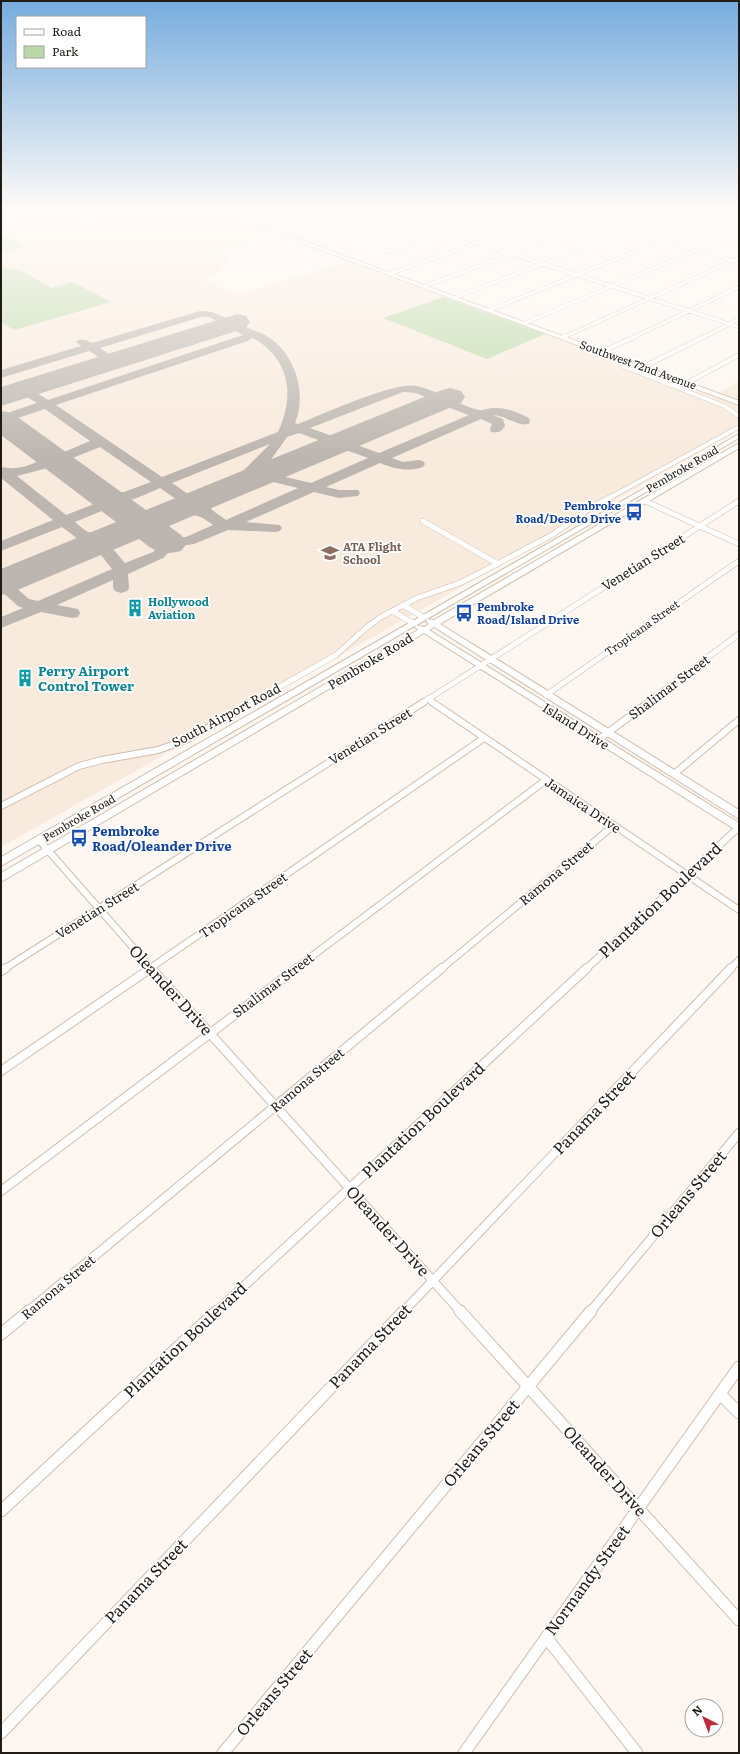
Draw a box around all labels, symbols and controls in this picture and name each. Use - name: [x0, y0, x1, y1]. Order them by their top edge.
- legend: [16, 16, 146, 68]
- text: Road: [52, 22, 82, 40]
- text: Park: [52, 42, 79, 60]
- street label: Southwest 72nd Avenue: [578, 335, 699, 393]
- street label: Pembroke Road: [642, 441, 721, 495]
- place label: Pembroke Road/Desoto Drive: [515, 497, 621, 526]
- bus stop icon: Pembroke Road/Desoto Drive: [624, 502, 644, 522]
- street label: Venetian Street: [597, 528, 689, 595]
- place label: ATA Flight School: [343, 538, 402, 567]
- school or university icon: ATA Flight School: [320, 543, 340, 563]
- place label: Hollywood Aviation: [148, 593, 209, 622]
- street label: Tropicana Street: [601, 595, 682, 659]
- building icon: Hollywood Aviation: [125, 598, 145, 618]
- place label: Pembroke Road/Island Drive: [477, 598, 579, 627]
- bus stop icon: Pembroke Road/Island Drive: [454, 603, 474, 623]
- street label: Pembroke Road: [323, 628, 416, 694]
- street label: Shalimar Street: [624, 649, 714, 724]
- place label: Perry Airport Control Tower: [38, 661, 134, 695]
- building icon: Perry Airport Control Tower: [15, 668, 35, 688]
- street label: South Airport Road: [168, 678, 284, 751]
- street label: Island Drive: [539, 697, 614, 754]
- street label: Venetian Street: [324, 702, 416, 769]
- street label: Jamaica Drive: [542, 772, 625, 837]
- street label: Pembroke Road: [39, 790, 118, 844]
- place label: Pembroke Road/Oleander Drive: [92, 821, 232, 855]
- bus stop icon: Pembroke Road/Oleander Drive: [69, 828, 89, 848]
- street label: Ramona Street: [515, 835, 597, 909]
- street label: Plantation Boulevard: [592, 835, 727, 963]
- street label: Tropicana Street: [195, 867, 291, 942]
- street label: Venetian Street: [51, 876, 143, 943]
- street label: Oleander Drive: [124, 939, 219, 1040]
- street label: Shalimar Street: [228, 947, 318, 1022]
- street label: Ramona Street: [266, 1042, 348, 1116]
- street label: Plantation Boulevard: [355, 1055, 490, 1183]
- street label: Panama Street: [546, 1063, 641, 1159]
- street label: Orleans Street: [643, 1144, 731, 1242]
- street label: Oleander Drive: [341, 1180, 436, 1281]
- street label: Ramona Street: [17, 1249, 99, 1323]
- street label: Plantation Boulevard: [117, 1275, 252, 1403]
- street label: Panama Street: [322, 1297, 417, 1393]
- street label: Orleans Street: [436, 1393, 524, 1491]
- street label: Oleander Drive: [558, 1420, 653, 1521]
- street label: Normandy Street: [538, 1519, 635, 1640]
- street label: Panama Street: [98, 1532, 193, 1628]
- street label: Orleans Street: [229, 1642, 317, 1740]
- north arrow: [684, 1698, 724, 1738]
- text: N: [688, 1701, 705, 1719]

